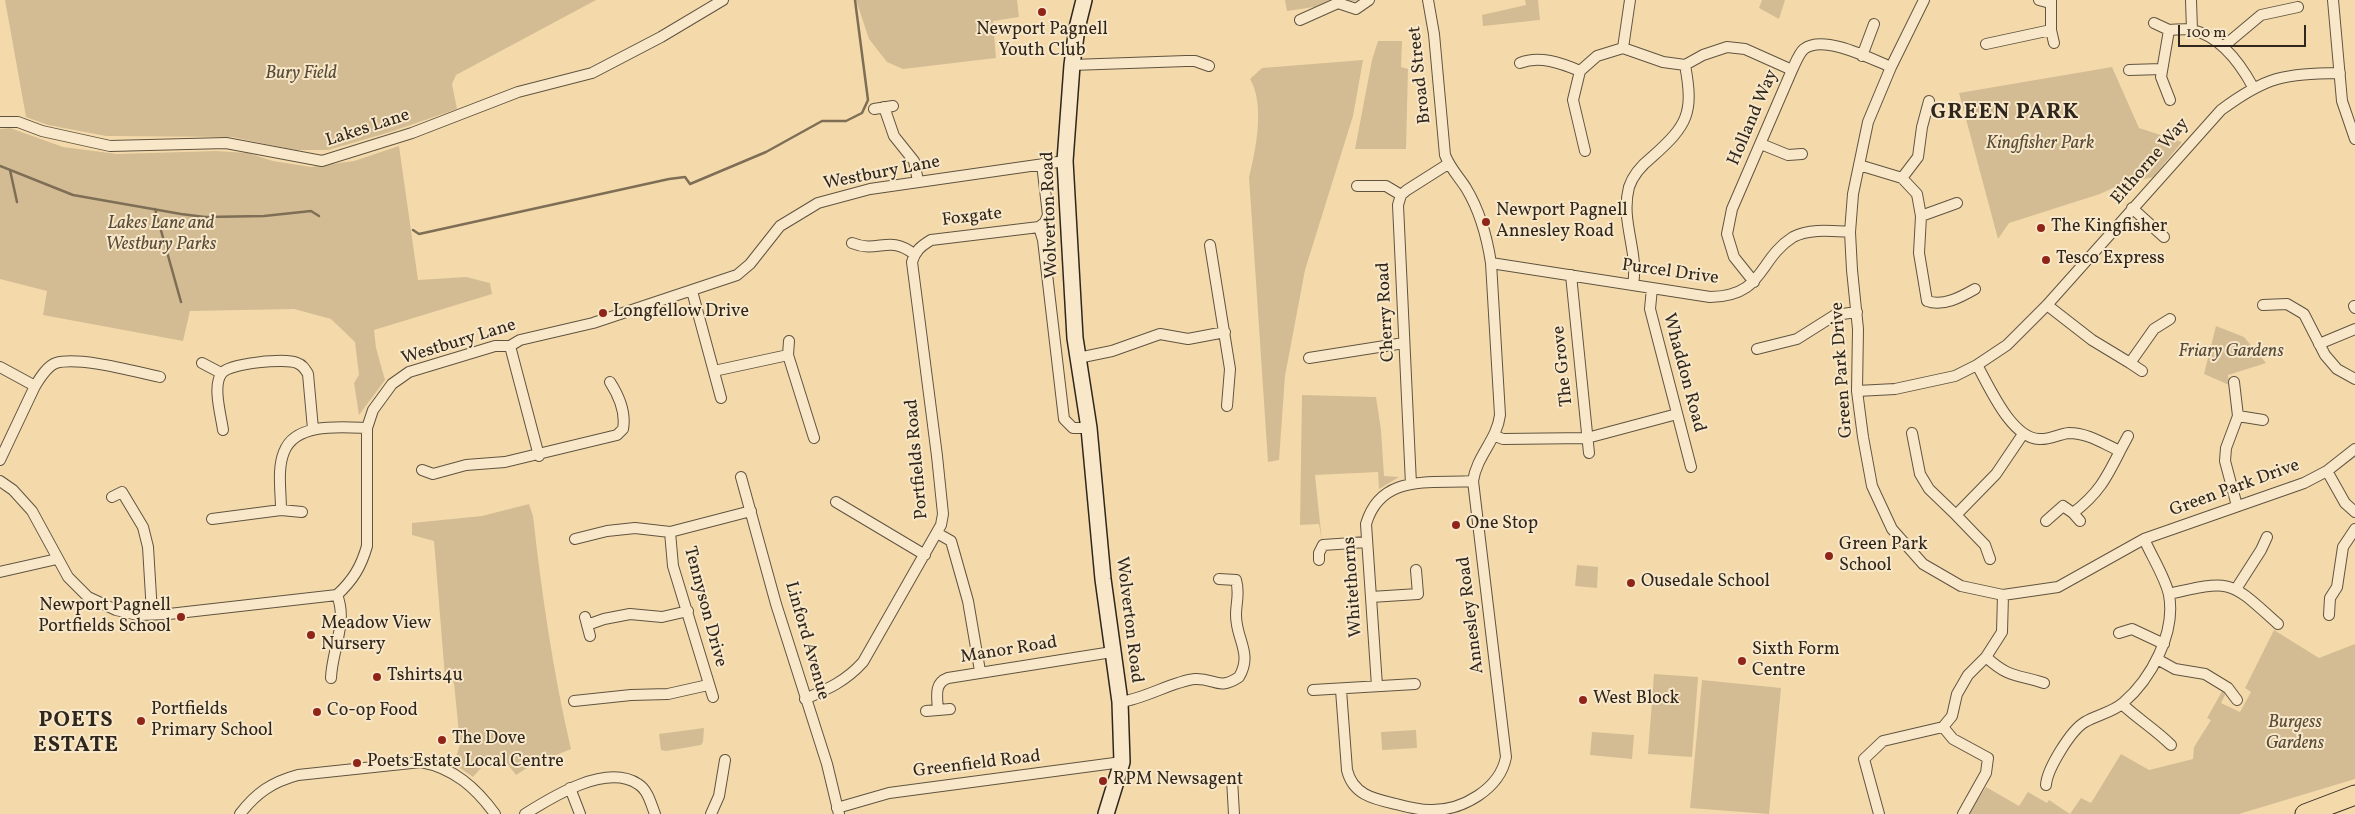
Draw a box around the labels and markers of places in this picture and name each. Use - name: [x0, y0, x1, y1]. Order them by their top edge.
- marker: Newport Pagnell Youth Club: [1036, 6, 1048, 18]
- place label: Newport Pagnell Youth Club: [976, 20, 1108, 62]
- place label: Newport Pagnell Annesley Road: [1496, 201, 1628, 243]
- marker: Newport Pagnell Annesley Road: [1480, 216, 1492, 228]
- place label: The Kingfisher: [2051, 217, 2167, 239]
- marker: The Kingfisher: [2035, 222, 2047, 234]
- place label: Tesco Express: [2056, 249, 2165, 271]
- marker: Tesco Express: [2040, 254, 2052, 266]
- place label: Longfellow Drive: [613, 302, 749, 324]
- marker: Longfellow Drive: [597, 307, 609, 319]
- place label: One Stop: [1466, 514, 1538, 536]
- marker: One Stop: [1450, 519, 1462, 531]
- place label: Green Park School: [1839, 535, 1928, 578]
- marker: Green Park School: [1823, 550, 1835, 562]
- place label: Ousedale School: [1641, 572, 1770, 594]
- marker: Ousedale School: [1625, 577, 1637, 589]
- place label: Newport Pagnell Portfields School: [38, 596, 171, 638]
- marker: Newport Pagnell Portfields School: [175, 611, 187, 623]
- place label: Meadow View Nursery: [321, 614, 431, 656]
- marker: Meadow View Nursery: [305, 629, 317, 641]
- place label: Sixth Form Centre: [1752, 640, 1840, 682]
- marker: Sixth Form Centre: [1736, 655, 1748, 667]
- place label: Tshirts4u: [387, 666, 463, 688]
- marker: Tshirts4u: [371, 671, 383, 683]
- place label: West Block: [1593, 689, 1679, 711]
- marker: West Block: [1577, 694, 1589, 706]
- place label: Portfields Primary School: [151, 700, 273, 742]
- place label: Co-op Food: [327, 701, 418, 723]
- marker: Co-op Food: [311, 706, 323, 718]
- marker: Portfields Primary School: [135, 715, 147, 727]
- place label: The Dove: [452, 729, 525, 751]
- marker: The Dove: [436, 734, 448, 746]
- place label: Poets Estate Local Centre: [367, 752, 564, 774]
- marker: Poets Estate Local Centre: [351, 757, 363, 769]
- place label: RPM Newsagent: [1113, 770, 1243, 792]
- marker: RPM Newsagent: [1097, 775, 1109, 787]

